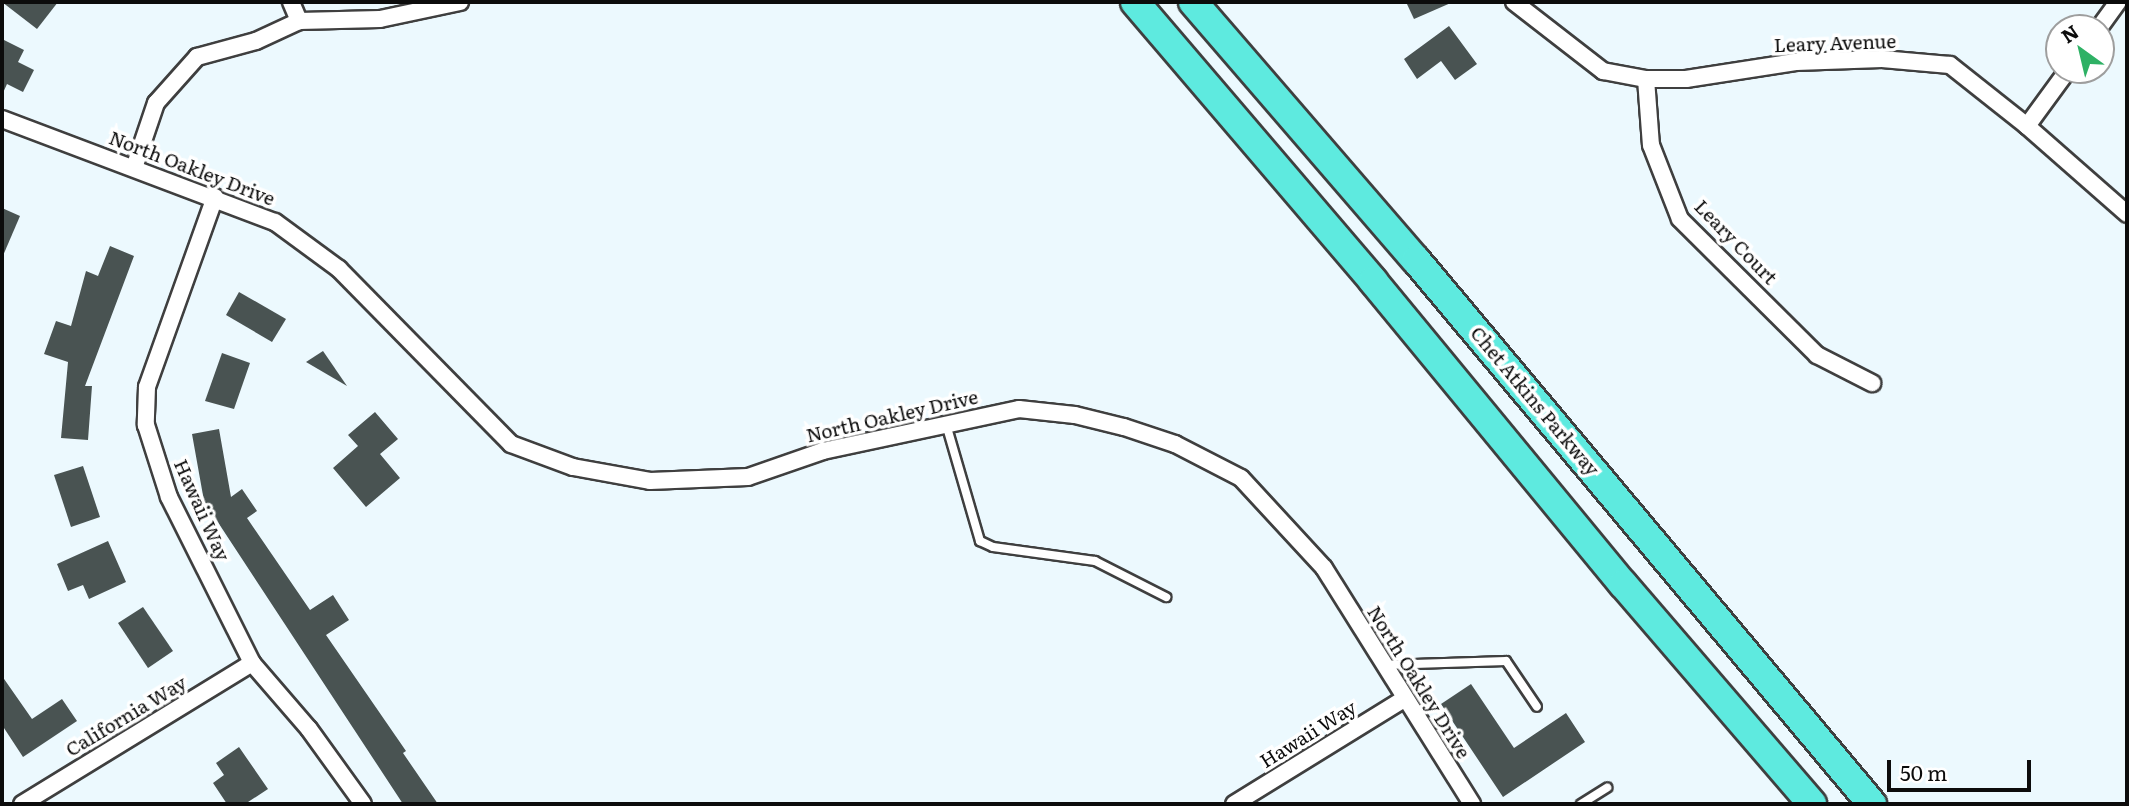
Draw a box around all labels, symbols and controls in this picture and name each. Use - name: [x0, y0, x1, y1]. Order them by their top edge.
- north arrow: [2045, 14, 2115, 84]
- text: N: [2055, 17, 2084, 49]
- street label: Leary Avenue: [1773, 29, 1897, 57]
- street label: North Oakley Drive: [106, 126, 278, 210]
- street label: Leary Court: [1690, 195, 1782, 289]
- street label: Chet Atkins Parkway: [1466, 322, 1604, 480]
- street label: North Oakley Drive: [804, 385, 980, 447]
- street label: Hawaii Way: [169, 456, 235, 564]
- street label: North Oakley Drive: [1363, 602, 1475, 762]
- street label: California Way: [62, 671, 190, 761]
- street label: Hawaii Way: [1256, 695, 1360, 773]
- scale bar: [1891, 746, 2035, 790]
- text: 50 m: [1900, 756, 1947, 787]

